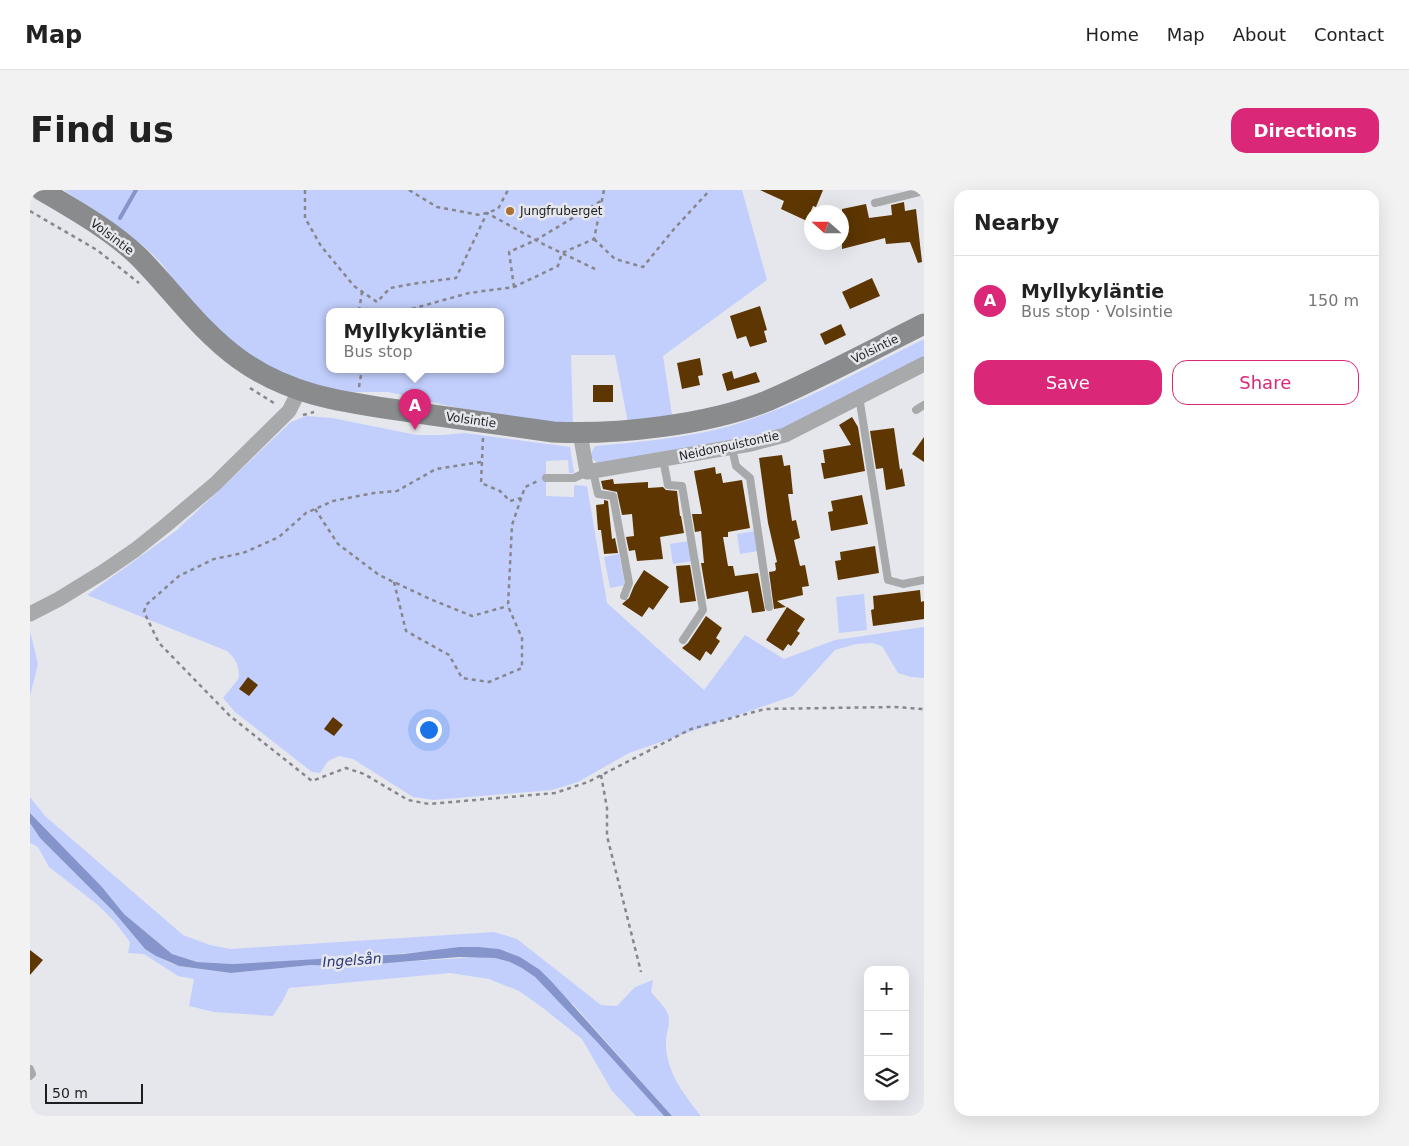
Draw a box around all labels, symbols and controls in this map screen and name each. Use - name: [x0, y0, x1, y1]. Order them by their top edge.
- text: Map: [25, 21, 82, 49]
- text: Home: [1086, 24, 1139, 45]
- text: Map: [1167, 24, 1205, 45]
- text: About: [1233, 24, 1286, 45]
- text: Contact: [1314, 24, 1384, 45]
- button: Directions: [1231, 108, 1379, 153]
- text: Find us: [30, 110, 174, 150]
- place label: Jungfruberget: [519, 204, 603, 218]
- marker: Jungfruberget: [504, 205, 516, 217]
- north arrow: [804, 205, 849, 250]
- text: Nearby: [974, 211, 1059, 235]
- street label: Volsintie: [88, 216, 136, 258]
- text: Myllykyläntie: [1021, 280, 1164, 302]
- text: A: [984, 291, 996, 310]
- text: 150 m: [1308, 291, 1359, 310]
- text: Bus stop · Volsintie: [1021, 302, 1173, 321]
- popup: [326, 308, 504, 373]
- text: Myllykyläntie: [343, 320, 487, 342]
- street label: Volsintie: [849, 332, 901, 366]
- text: Bus stop: [343, 342, 413, 361]
- button: Save: [974, 360, 1162, 405]
- button: Share: [1172, 360, 1359, 405]
- pin: A: [399, 389, 431, 430]
- street label: Volsintie: [445, 410, 497, 430]
- street label: Neidonpuistontie: [678, 429, 780, 463]
- your location: [416, 717, 442, 743]
- water label: Ingelsån: [322, 950, 382, 970]
- map controls: [864, 966, 909, 1101]
- button: +: [864, 966, 909, 1011]
- button: −: [864, 1011, 909, 1056]
- button: layers: [864, 1056, 909, 1101]
- scale bar: [45, 1081, 142, 1104]
- text: 50 m: [52, 1085, 88, 1101]

